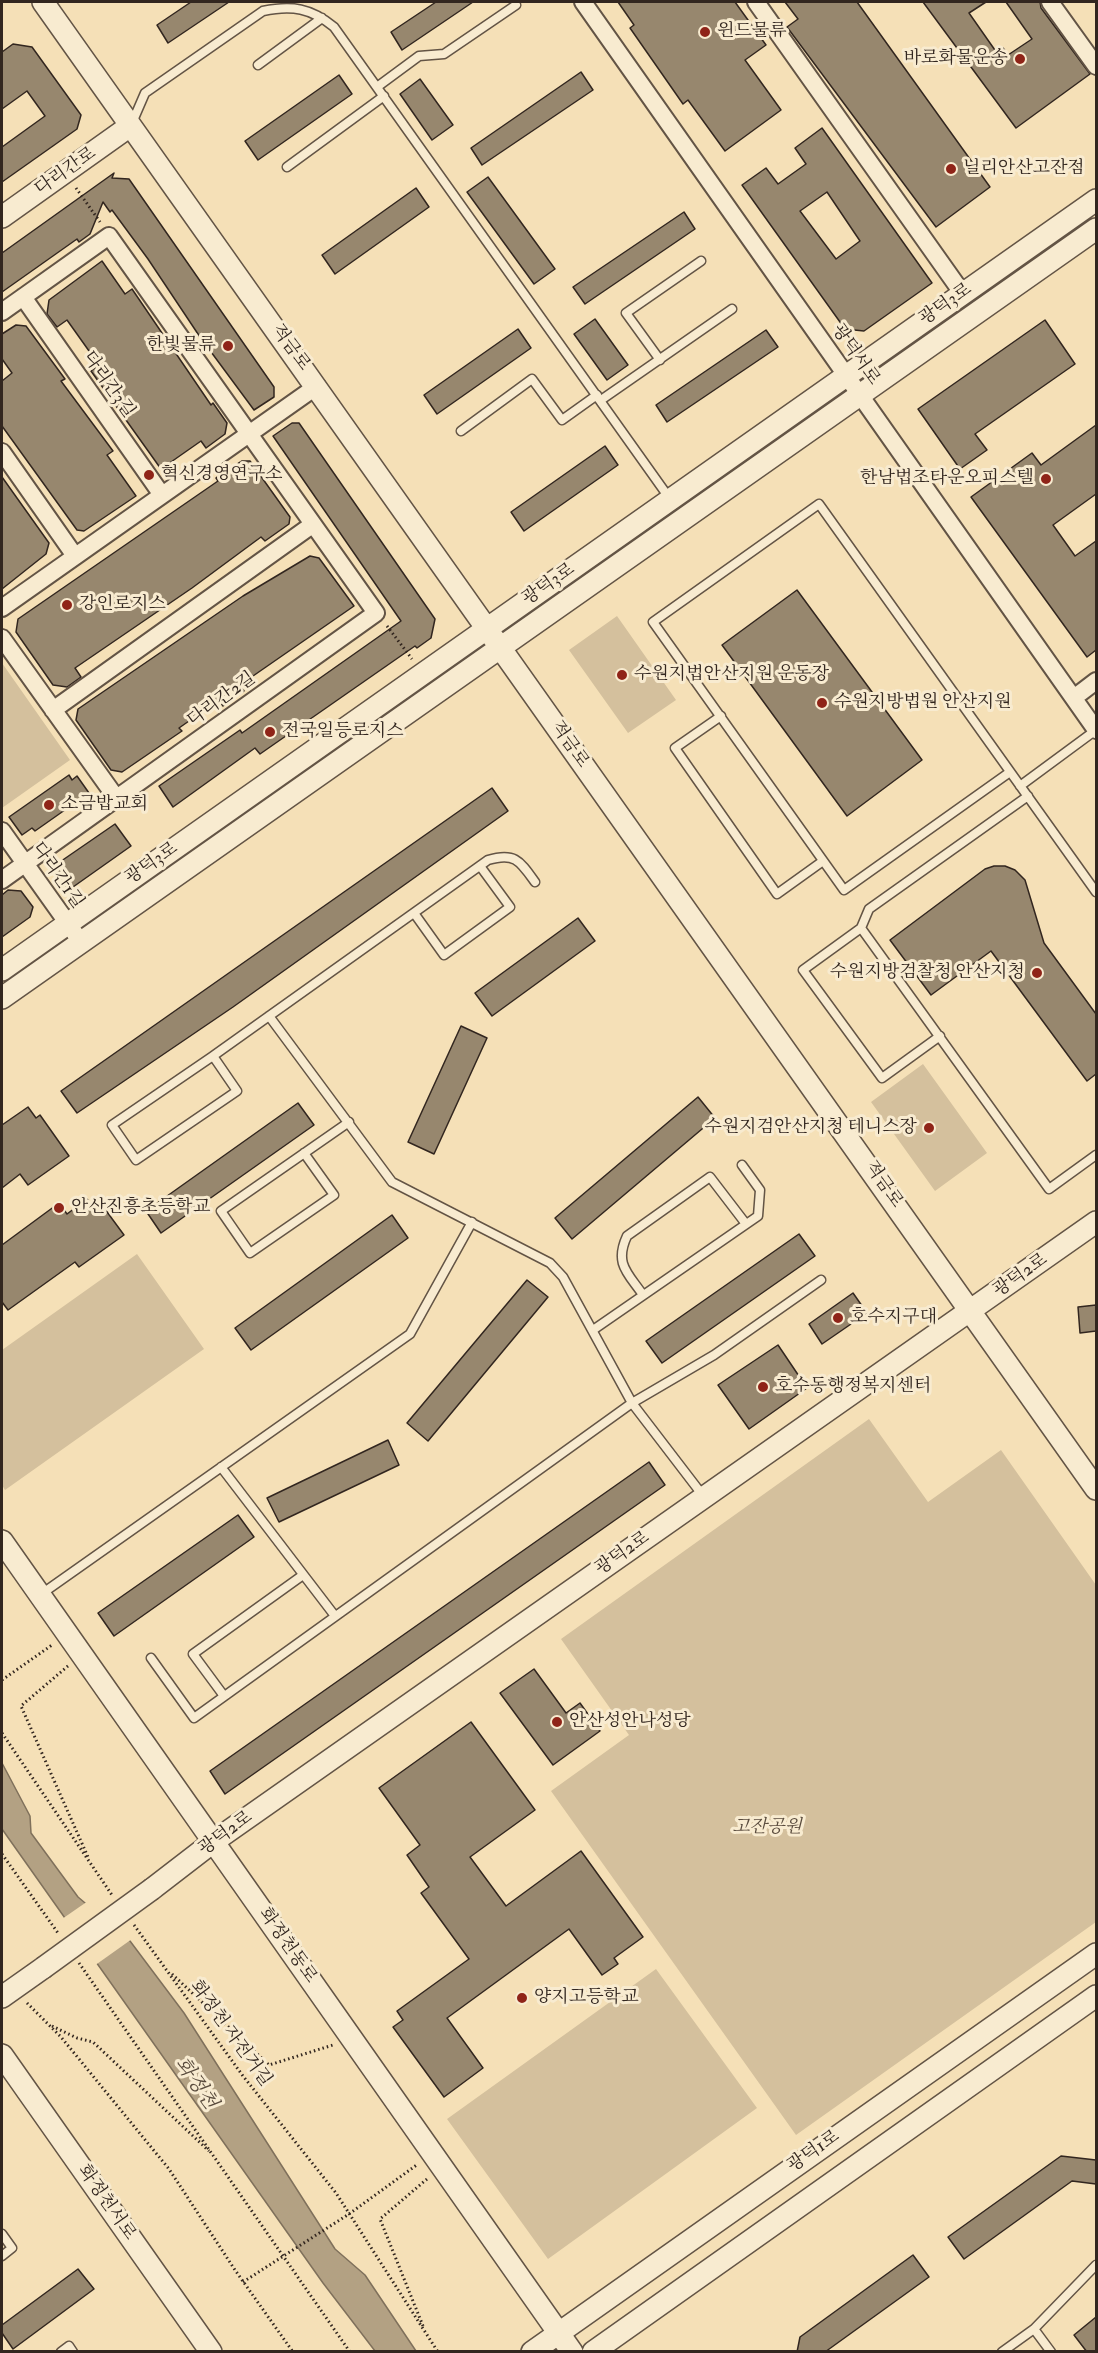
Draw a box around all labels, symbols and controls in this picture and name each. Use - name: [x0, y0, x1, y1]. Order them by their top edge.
- place label: 윈드물류: [717, 21, 787, 43]
- marker: 윈드물류: [698, 25, 712, 39]
- place label: 바로화물운송: [904, 48, 1008, 70]
- marker: 바로화물운송: [1013, 52, 1027, 66]
- street label: 다리간로: [31, 143, 101, 201]
- place label: 닐리안산고잔점: [963, 158, 1085, 180]
- marker: 닐리안산고잔점: [944, 162, 958, 176]
- street label: 광덕3로: [916, 279, 976, 331]
- street label: 광덕서로: [826, 320, 884, 390]
- street label: 적금로: [266, 321, 314, 375]
- place label: 한빛물류: [146, 335, 216, 357]
- marker: 한빛물류: [221, 339, 235, 353]
- street label: 다리간3길: [77, 347, 139, 423]
- place label: 혁신경영연구소: [161, 464, 283, 486]
- marker: 혁신경영연구소: [142, 468, 156, 482]
- place label: 한남법조타운오피스텔: [860, 468, 1034, 490]
- marker: 한남법조타운오피스텔: [1039, 472, 1053, 486]
- street label: 광덕3로: [519, 559, 579, 611]
- place label: 강인로지스: [79, 594, 166, 616]
- marker: 강인로지스: [60, 598, 74, 612]
- place label: 수원지법안산지원 운동장: [634, 664, 829, 686]
- street label: 다리간2길: [184, 668, 260, 732]
- marker: 수원지법안산지원 운동장: [615, 668, 629, 682]
- place label: 수원지방법원 안산지원: [834, 692, 1012, 714]
- marker: 수원지방법원 안산지원: [815, 696, 829, 710]
- street label: 적금로: [545, 717, 593, 773]
- place label: 전국일등로지스: [282, 721, 404, 743]
- marker: 전국일등로지스: [263, 725, 277, 739]
- place label: 소금밥교회: [61, 794, 148, 816]
- marker: 소금밥교회: [42, 798, 56, 812]
- street label: 광덕3로: [122, 838, 182, 890]
- street label: 다리간1길: [26, 839, 88, 913]
- place label: 수원지방검찰청 안산지청: [830, 962, 1025, 984]
- marker: 수원지방검찰청 안산지청: [1030, 966, 1044, 980]
- place label: 수원지검안산지청 테니스장: [705, 1117, 917, 1139]
- marker: 수원지검안산지청 테니스장: [922, 1121, 936, 1135]
- street label: 적금로: [859, 1157, 907, 1213]
- place label: 안산진흥초등학교: [71, 1197, 210, 1219]
- marker: 안산진흥초등학교: [52, 1201, 66, 1215]
- street label: 광덕2로: [990, 1250, 1052, 1302]
- place label: 호수지구대: [850, 1307, 937, 1329]
- marker: 호수지구대: [831, 1311, 845, 1325]
- place label: 호수동행정복지센터: [775, 1376, 931, 1398]
- marker: 호수동행정복지센터: [756, 1380, 770, 1394]
- street label: 광덕2로: [592, 1528, 654, 1580]
- place label: 안산성안나성당: [569, 1711, 691, 1733]
- marker: 안산성안나성당: [550, 1715, 564, 1729]
- street label: 광덕2로: [195, 1807, 257, 1861]
- park label: 고잔공원: [732, 1817, 802, 1839]
- street label: 화정천동로: [253, 1904, 321, 1988]
- street label: 화정천 자전거길: [184, 1977, 276, 2091]
- place label: 양지고등학교: [534, 1987, 638, 2009]
- marker: 양지고등학교: [515, 1991, 529, 2005]
- water label: 화정천: [169, 2053, 221, 2115]
- street label: 광덕1로: [784, 2126, 844, 2178]
- street label: 화정천서로: [72, 2161, 140, 2245]

